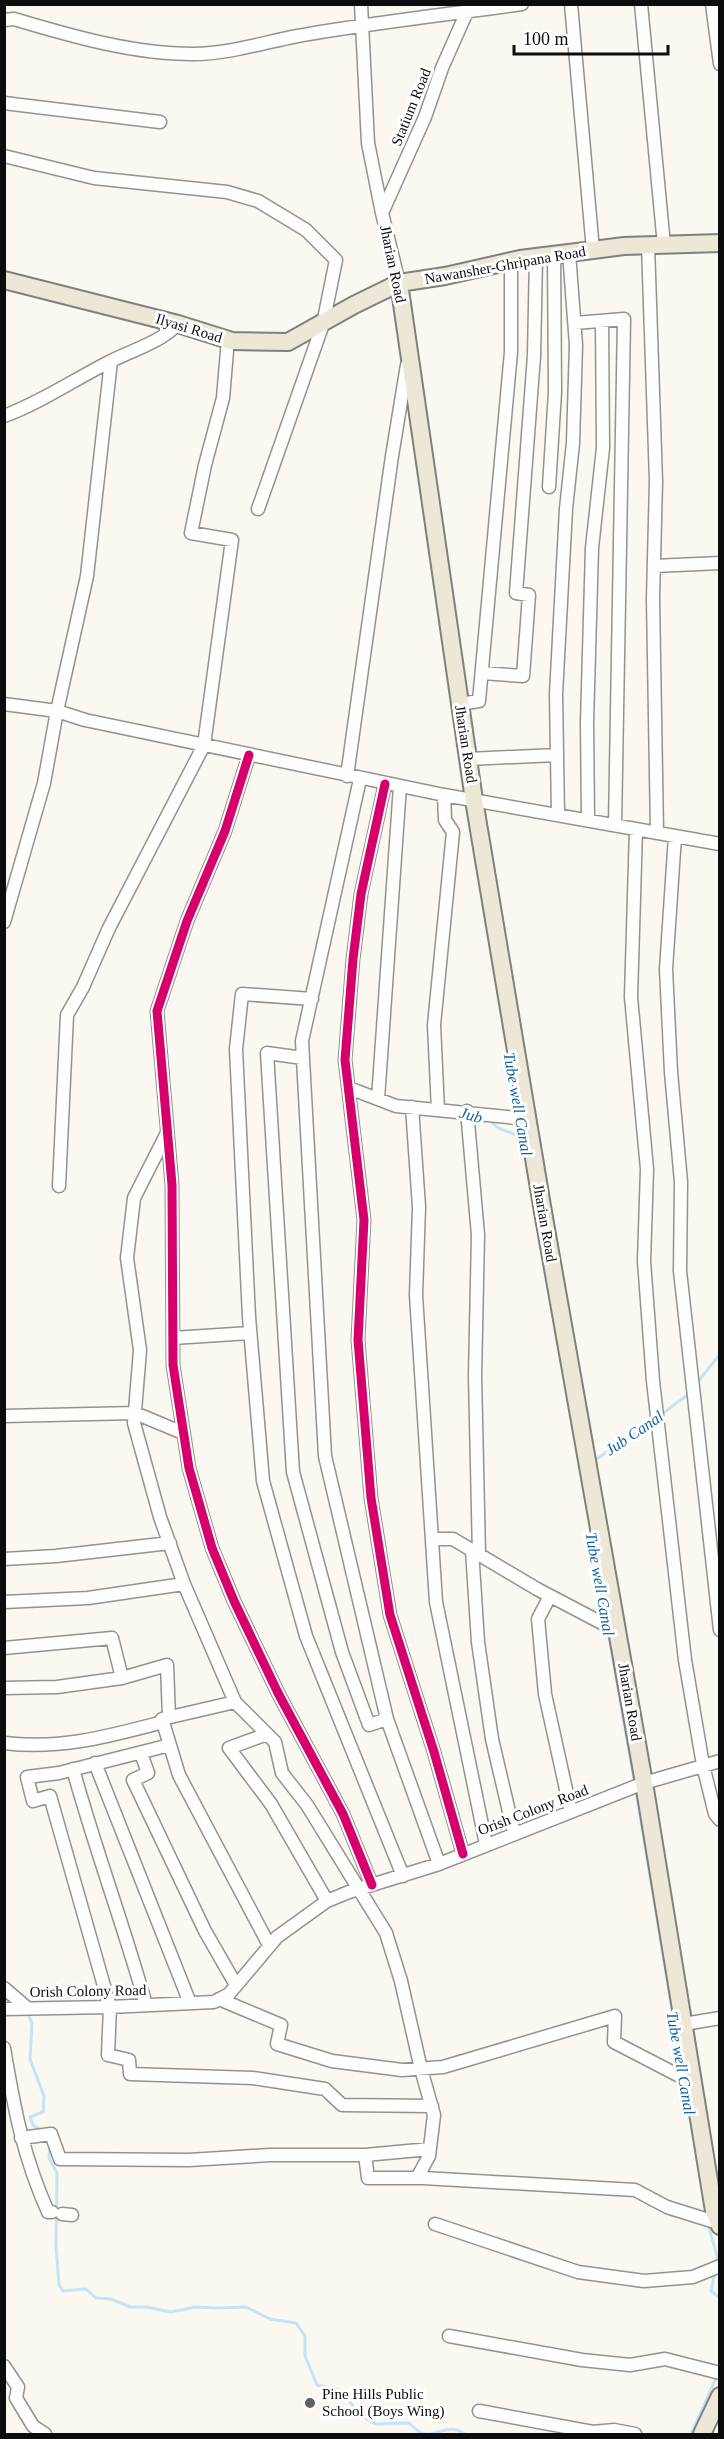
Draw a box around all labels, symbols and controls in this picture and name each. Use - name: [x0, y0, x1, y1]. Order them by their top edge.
- scale bar: [514, 18, 668, 56]
- text: 100 m: [523, 29, 569, 49]
- street label: Statium Road: [388, 65, 434, 148]
- street label: Jharian Road: [377, 224, 409, 305]
- street label: Nawansher-Ghripana Road: [423, 243, 587, 287]
- street label: Ilyasi Road: [154, 310, 225, 346]
- street label: Jharian Road: [452, 704, 480, 785]
- water label: Tube well Canal: [501, 1051, 536, 1158]
- water label: Jub: [458, 1104, 484, 1126]
- street label: Jharian Road: [530, 1183, 560, 1264]
- water label: Jub Canal: [602, 1407, 667, 1459]
- water label: Tube well Canal: [583, 1531, 618, 1638]
- street label: Jharian Road: [615, 1662, 645, 1743]
- street label: Orish Colony Road: [476, 1781, 591, 1838]
- street label: Orish Colony Road: [30, 1982, 147, 2000]
- water label: Tube well Canal: [664, 2010, 699, 2117]
- place label: Pine Hills Public School (Boys Wing): [322, 2386, 444, 2420]
- marker: Pine Hills Public School (Boys Wing): [303, 2396, 317, 2410]

